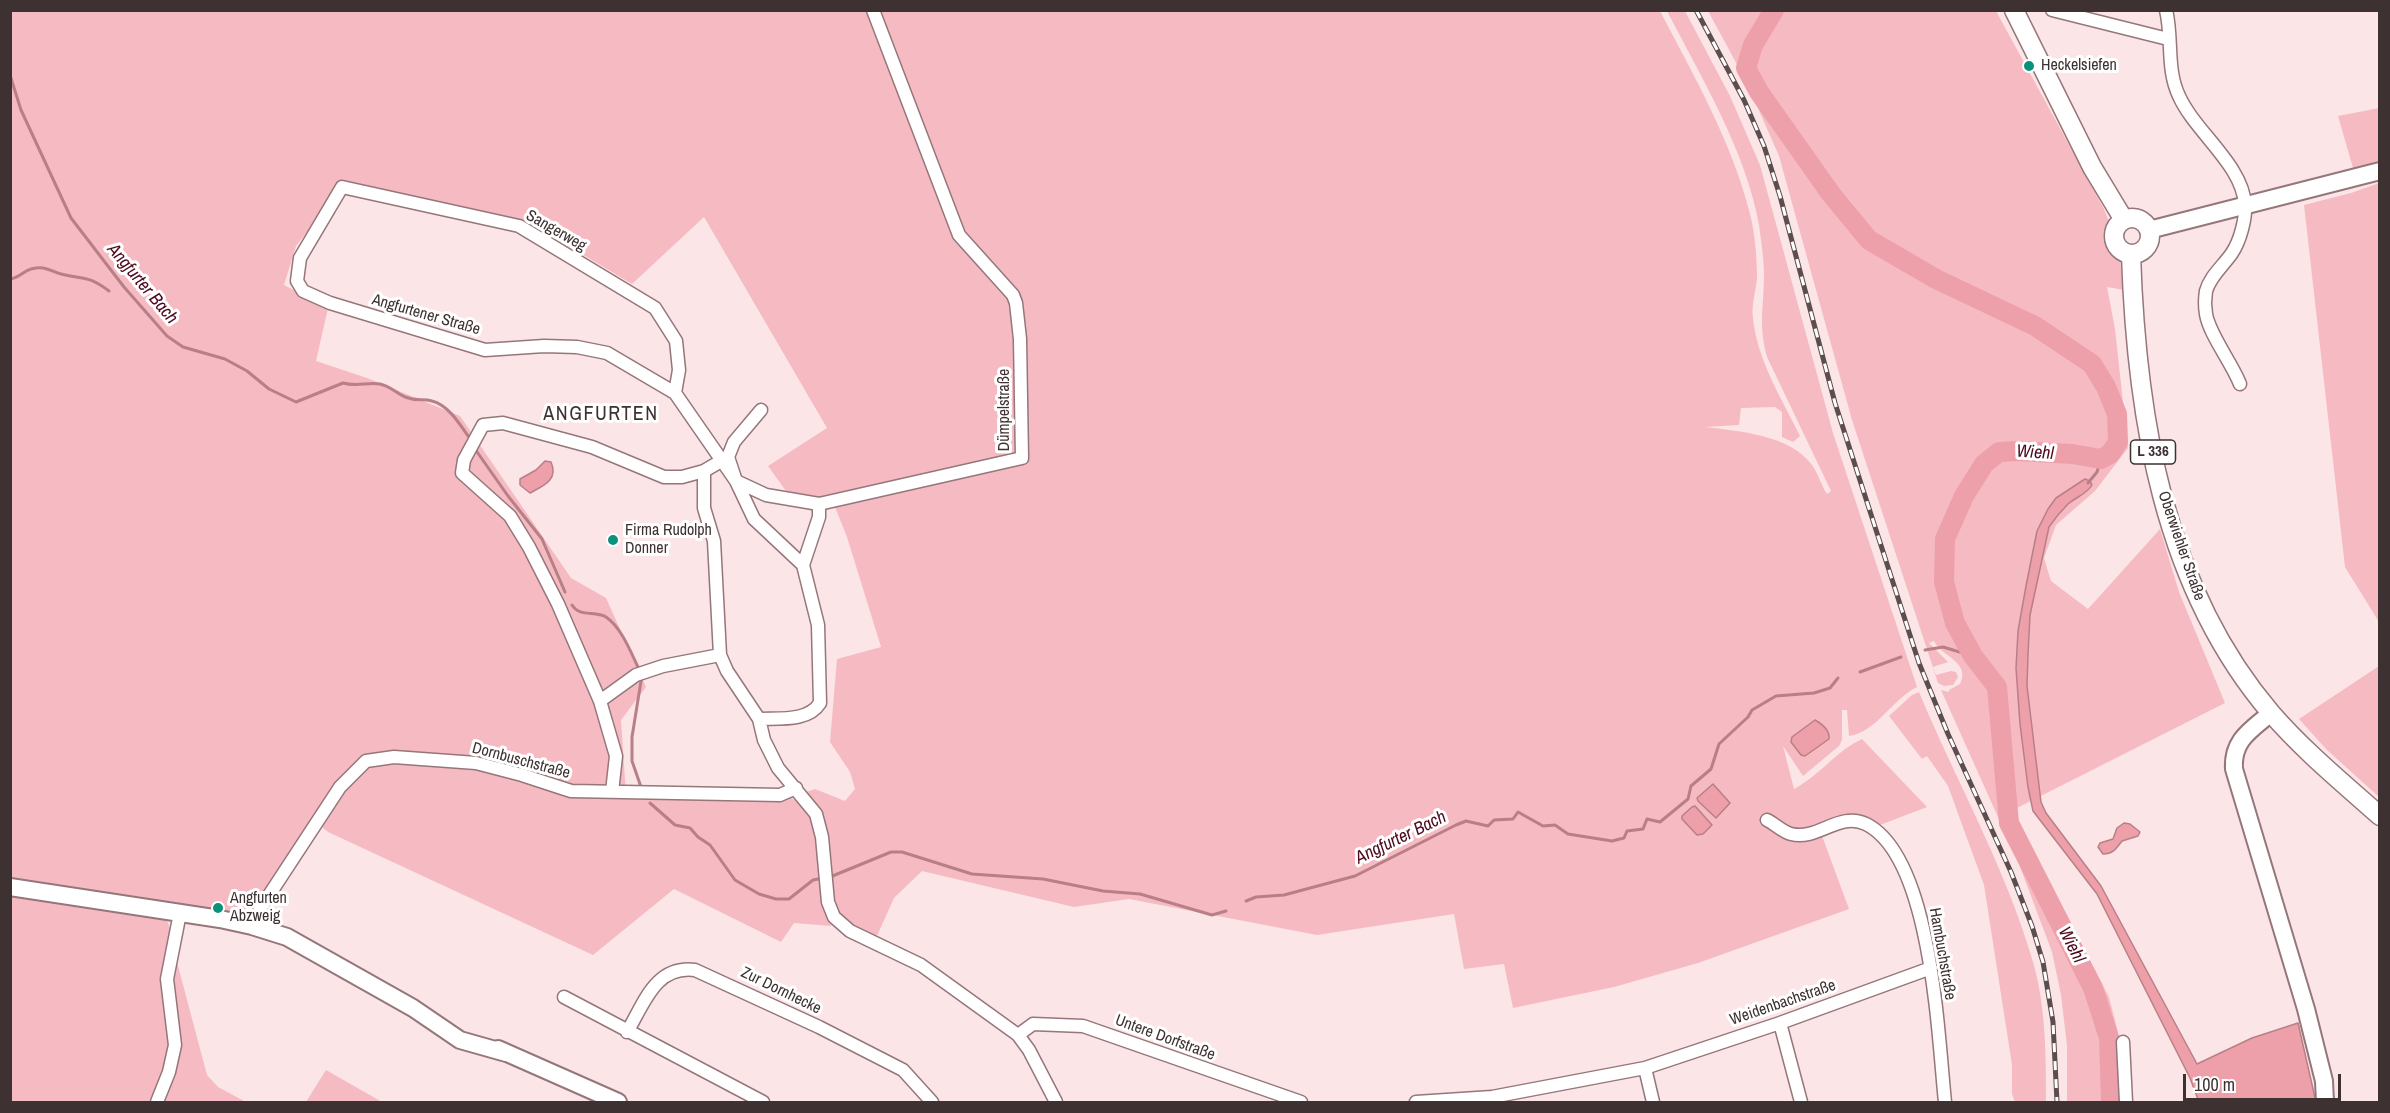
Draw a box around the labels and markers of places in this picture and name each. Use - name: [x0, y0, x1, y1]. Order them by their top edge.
- place label: Heckelsiefen: [2041, 56, 2117, 76]
- marker: Heckelsiefen: [2022, 59, 2036, 73]
- place label: Firma Rudolph Donner: [625, 521, 712, 559]
- marker: Firma Rudolph Donner: [606, 533, 620, 547]
- place label: Angfurten Abzweig: [230, 889, 287, 927]
- marker: Angfurten Abzweig: [211, 901, 225, 915]

